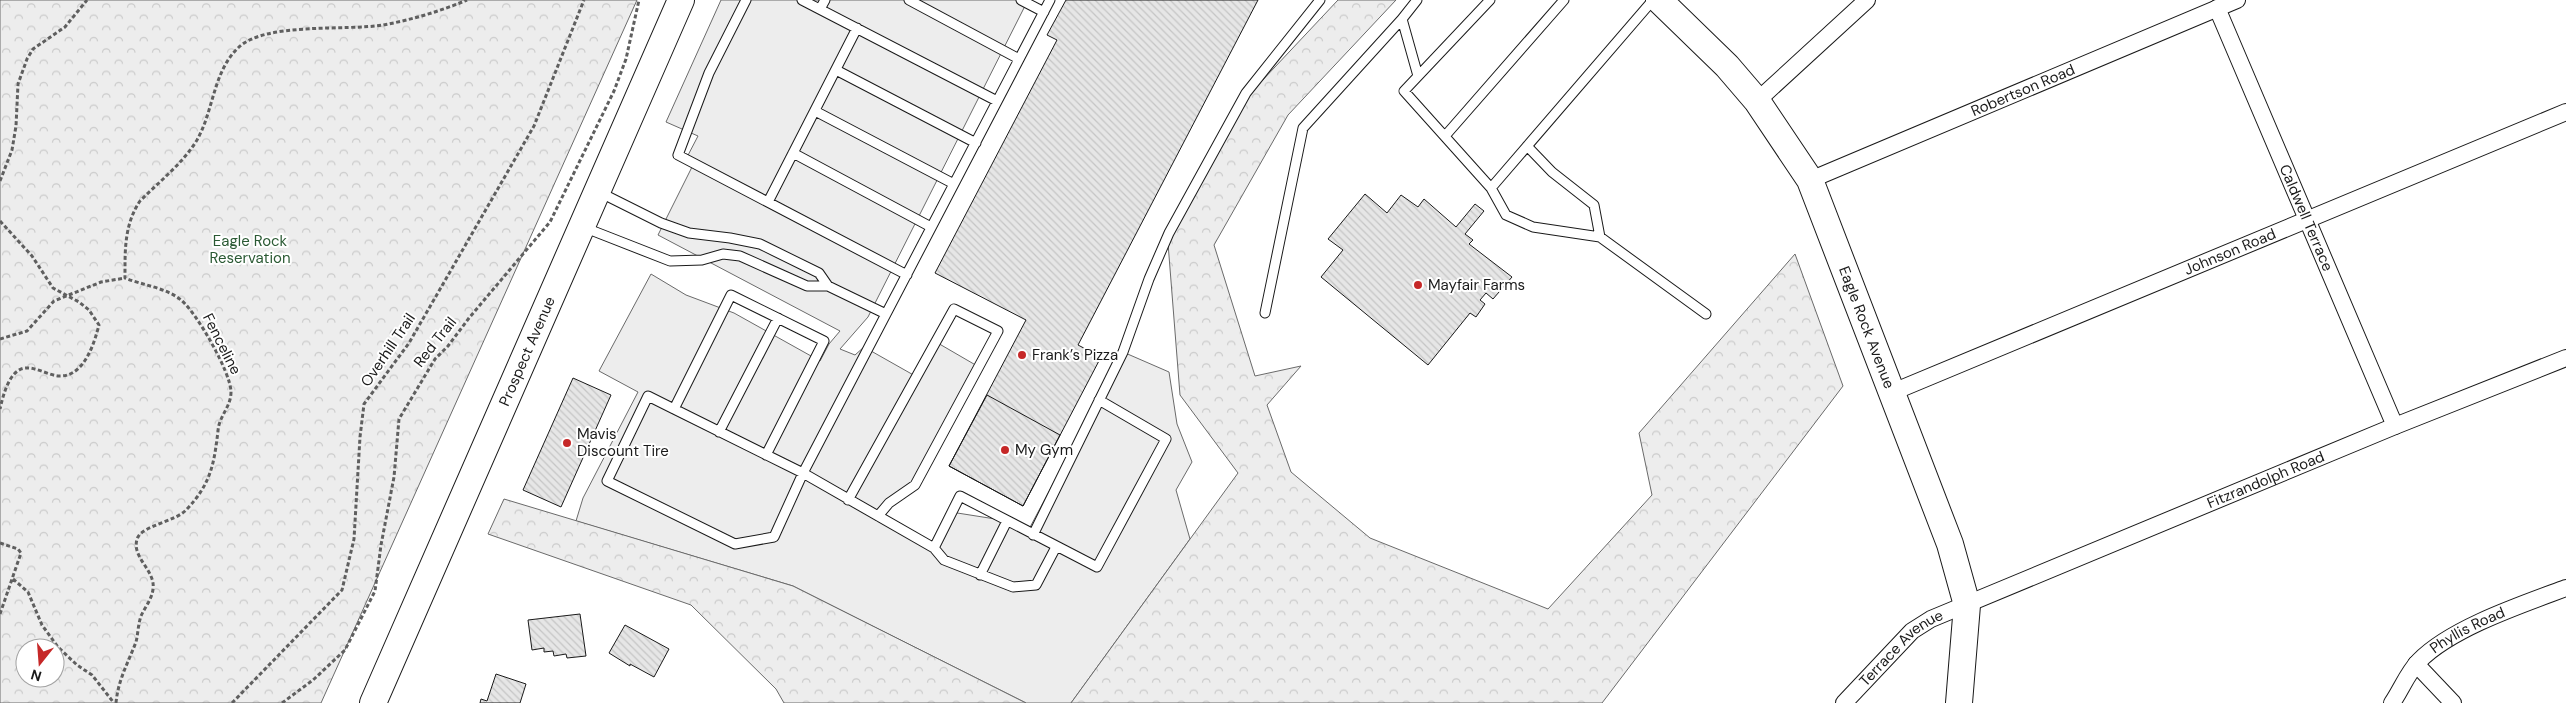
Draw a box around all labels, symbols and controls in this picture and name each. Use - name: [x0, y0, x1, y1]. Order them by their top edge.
- street label: Robertson Road: [1968, 60, 2078, 121]
- street label: Caldwell Terrace: [2275, 161, 2338, 274]
- street label: Johnson Road: [2181, 224, 2279, 280]
- park label: Eagle Rock Reservation: [209, 231, 291, 268]
- street label: Eagle Rock Avenue: [1834, 263, 1899, 391]
- place label: Mayfair Farms: [1428, 275, 1525, 295]
- marker: Mayfair Farms: [1412, 279, 1424, 291]
- street label: Prospect Avenue: [494, 293, 560, 409]
- street label: Overhill Trail: [356, 309, 420, 391]
- street label: Fenceline: [198, 310, 246, 378]
- street label: Red Trail: [409, 313, 461, 371]
- place label: Frank’s Pizza: [1032, 345, 1118, 365]
- marker: Frank’s Pizza: [1016, 349, 1028, 361]
- place label: Mavis Discount Tire: [577, 424, 669, 461]
- marker: Mavis Discount Tire: [561, 437, 573, 449]
- place label: My Gym: [1015, 440, 1073, 460]
- marker: My Gym: [999, 444, 1011, 456]
- street label: Fitzrandolph Road: [2204, 446, 2327, 513]
- street label: Phyllis Road: [2426, 602, 2508, 658]
- street label: Terrace Avenue: [1855, 605, 1946, 691]
- north arrow: [15, 638, 65, 688]
- text: N: [29, 665, 44, 686]

